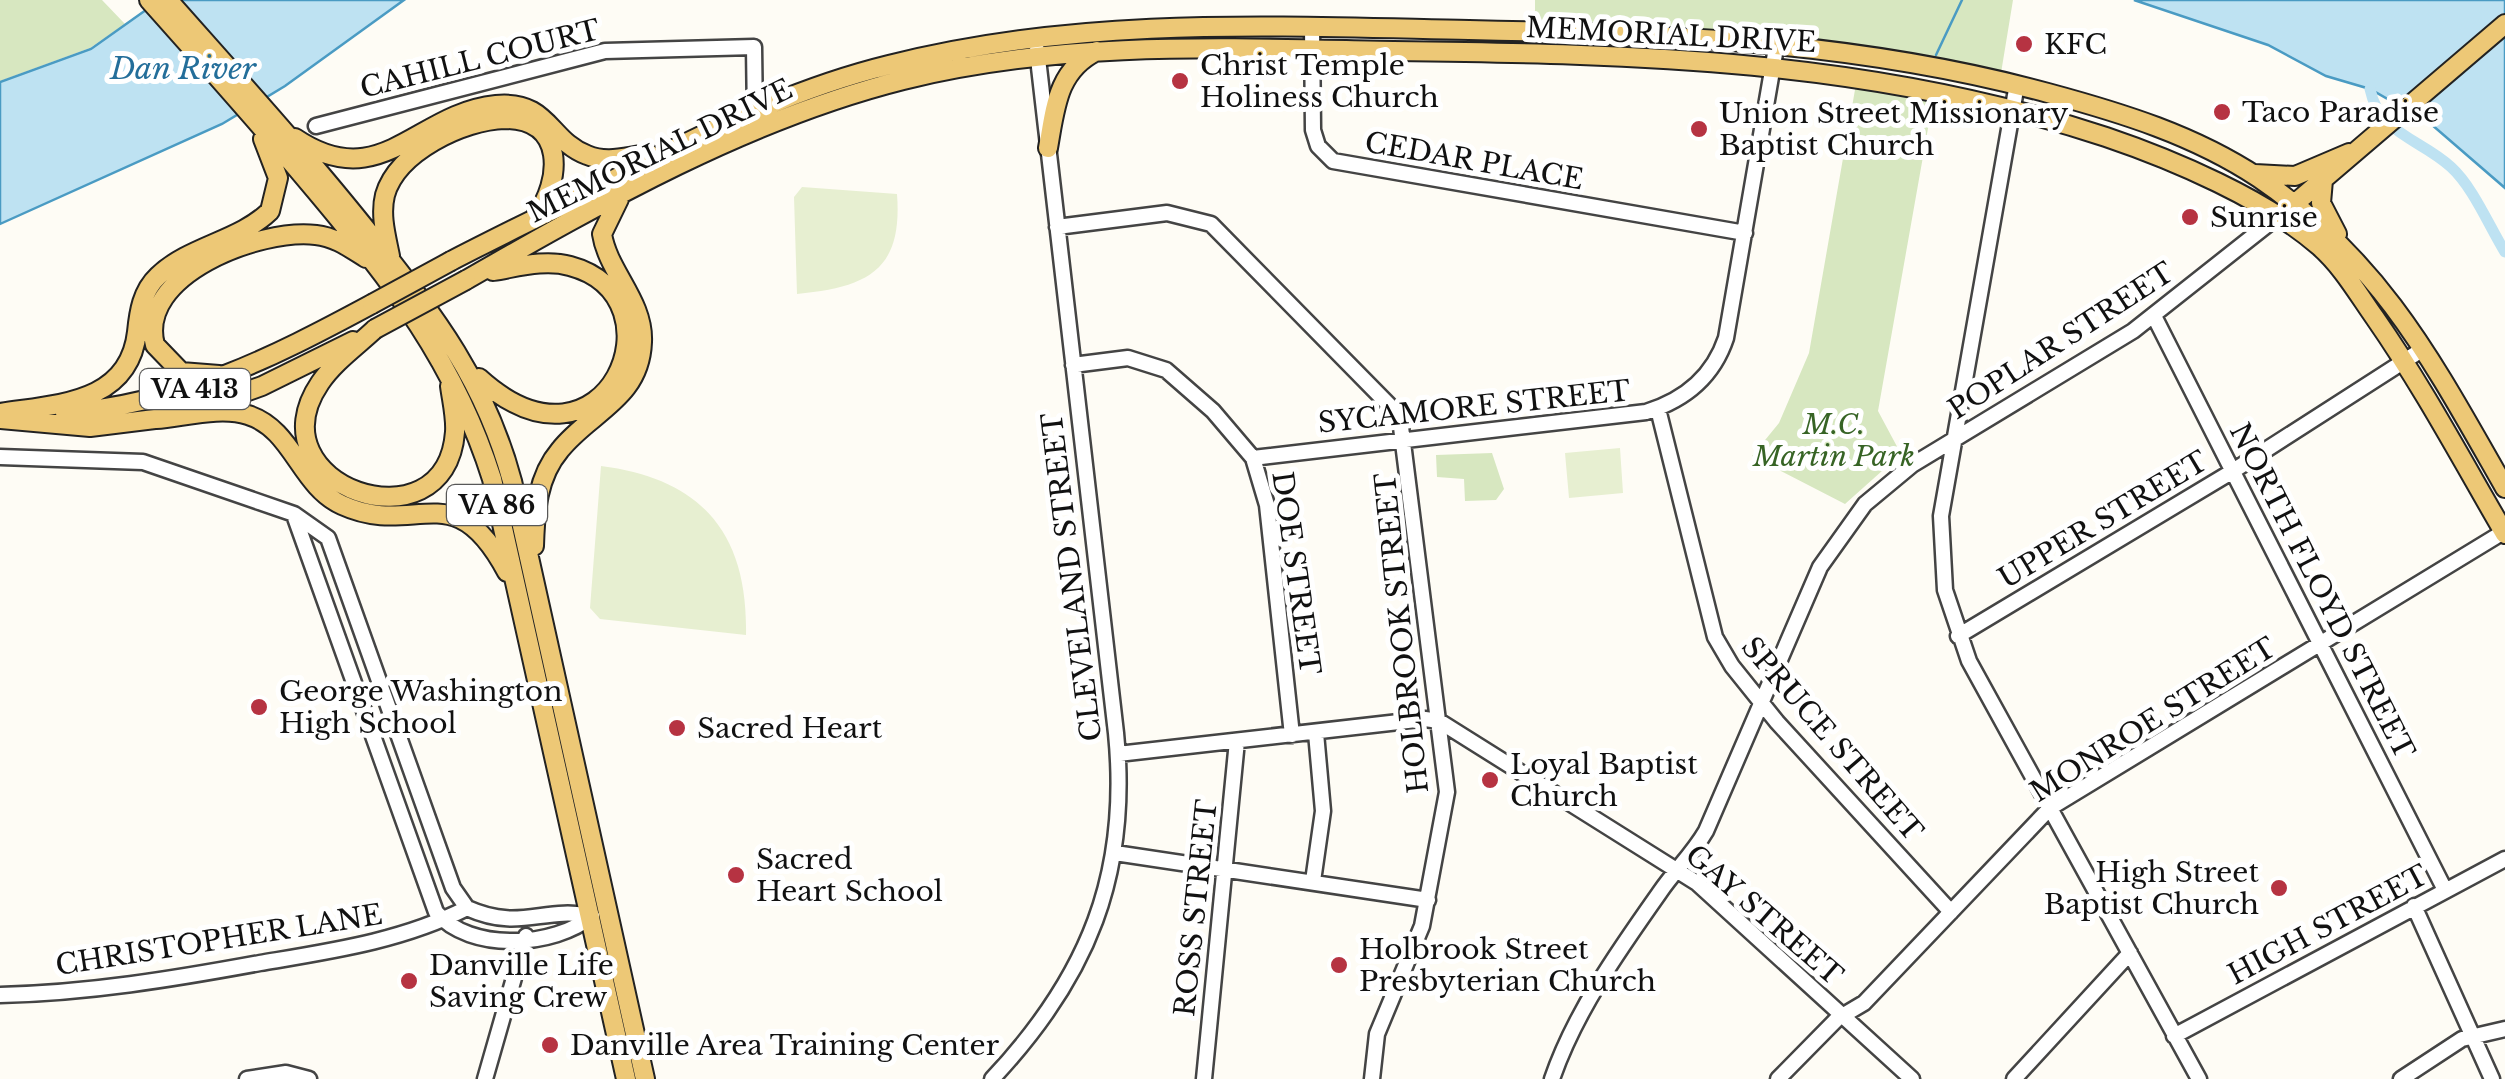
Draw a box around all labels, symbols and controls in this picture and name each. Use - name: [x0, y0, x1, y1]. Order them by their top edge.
- street label: MEMORIAL DRIVE: [1525, 10, 1817, 60]
- street label: CAHILL COURT: [356, 12, 604, 106]
- place label: KFC: [2044, 27, 2107, 62]
- marker: KFC: [2013, 33, 2035, 55]
- place label: Christ Temple Holiness Church: [1200, 48, 1439, 115]
- water label: Dan River: [109, 50, 257, 87]
- marker: Christ Temple Holiness Church: [1169, 70, 1191, 92]
- street label: MEMORIAL DRIVE: [522, 72, 798, 230]
- place label: Taco Paradise: [2242, 95, 2439, 130]
- place label: Union Street Missionary Baptist Church: [1719, 96, 2068, 163]
- marker: Taco Paradise: [2211, 101, 2233, 123]
- marker: Union Street Missionary Baptist Church: [1688, 118, 1710, 140]
- street label: CEDAR PLACE: [1362, 125, 1586, 197]
- place label: Sunrise: [2210, 200, 2318, 235]
- marker: Sunrise: [2179, 206, 2201, 228]
- street label: POPLAR STREET: [1942, 255, 2181, 427]
- road number: VA 413: [140, 369, 250, 409]
- street label: SYCAMORE STREET: [1316, 373, 1632, 441]
- park label: M.C. Martin Park: [1752, 407, 1915, 474]
- street label: CLEVELAND STREET: [1034, 410, 1110, 743]
- street label: NORTH FLOYD STREET: [2222, 417, 2422, 765]
- street label: UPPER STREET: [1992, 444, 2214, 596]
- street label: DOE STREET: [1264, 469, 1328, 677]
- street label: HOLBROOK STREET: [1368, 470, 1436, 795]
- road number: VA 86: [447, 485, 547, 525]
- street label: SPRUCE STREET: [1734, 630, 1930, 849]
- street label: MONROE STREET: [2024, 630, 2283, 810]
- place label: George Washington High School: [279, 674, 562, 741]
- marker: George Washington High School: [248, 696, 270, 718]
- place label: Sacred Heart: [697, 711, 883, 746]
- marker: Sacred Heart: [666, 717, 688, 739]
- place label: Loyal Baptist Church: [1510, 747, 1698, 814]
- marker: Loyal Baptist Church: [1479, 769, 1501, 791]
- street label: ROSS STREET: [1167, 797, 1225, 1018]
- street label: GAY STREET: [1678, 837, 1850, 993]
- place label: Sacred Heart School: [756, 842, 943, 909]
- place label: High Street Baptist Church: [2044, 855, 2259, 922]
- street label: HIGH STREET: [2222, 857, 2434, 992]
- marker: Sacred Heart School: [725, 864, 747, 886]
- marker: High Street Baptist Church: [2268, 877, 2290, 899]
- street label: CHRISTOPHER LANE: [53, 897, 385, 983]
- place label: Holbrook Street Presbyterian Church: [1359, 932, 1656, 999]
- place label: Danville Life Saving Crew: [429, 948, 614, 1015]
- marker: Holbrook Street Presbyterian Church: [1328, 954, 1350, 976]
- marker: Danville Life Saving Crew: [398, 970, 420, 992]
- place label: Danville Area Training Center: [570, 1028, 1000, 1063]
- marker: Danville Area Training Center: [539, 1034, 561, 1056]

